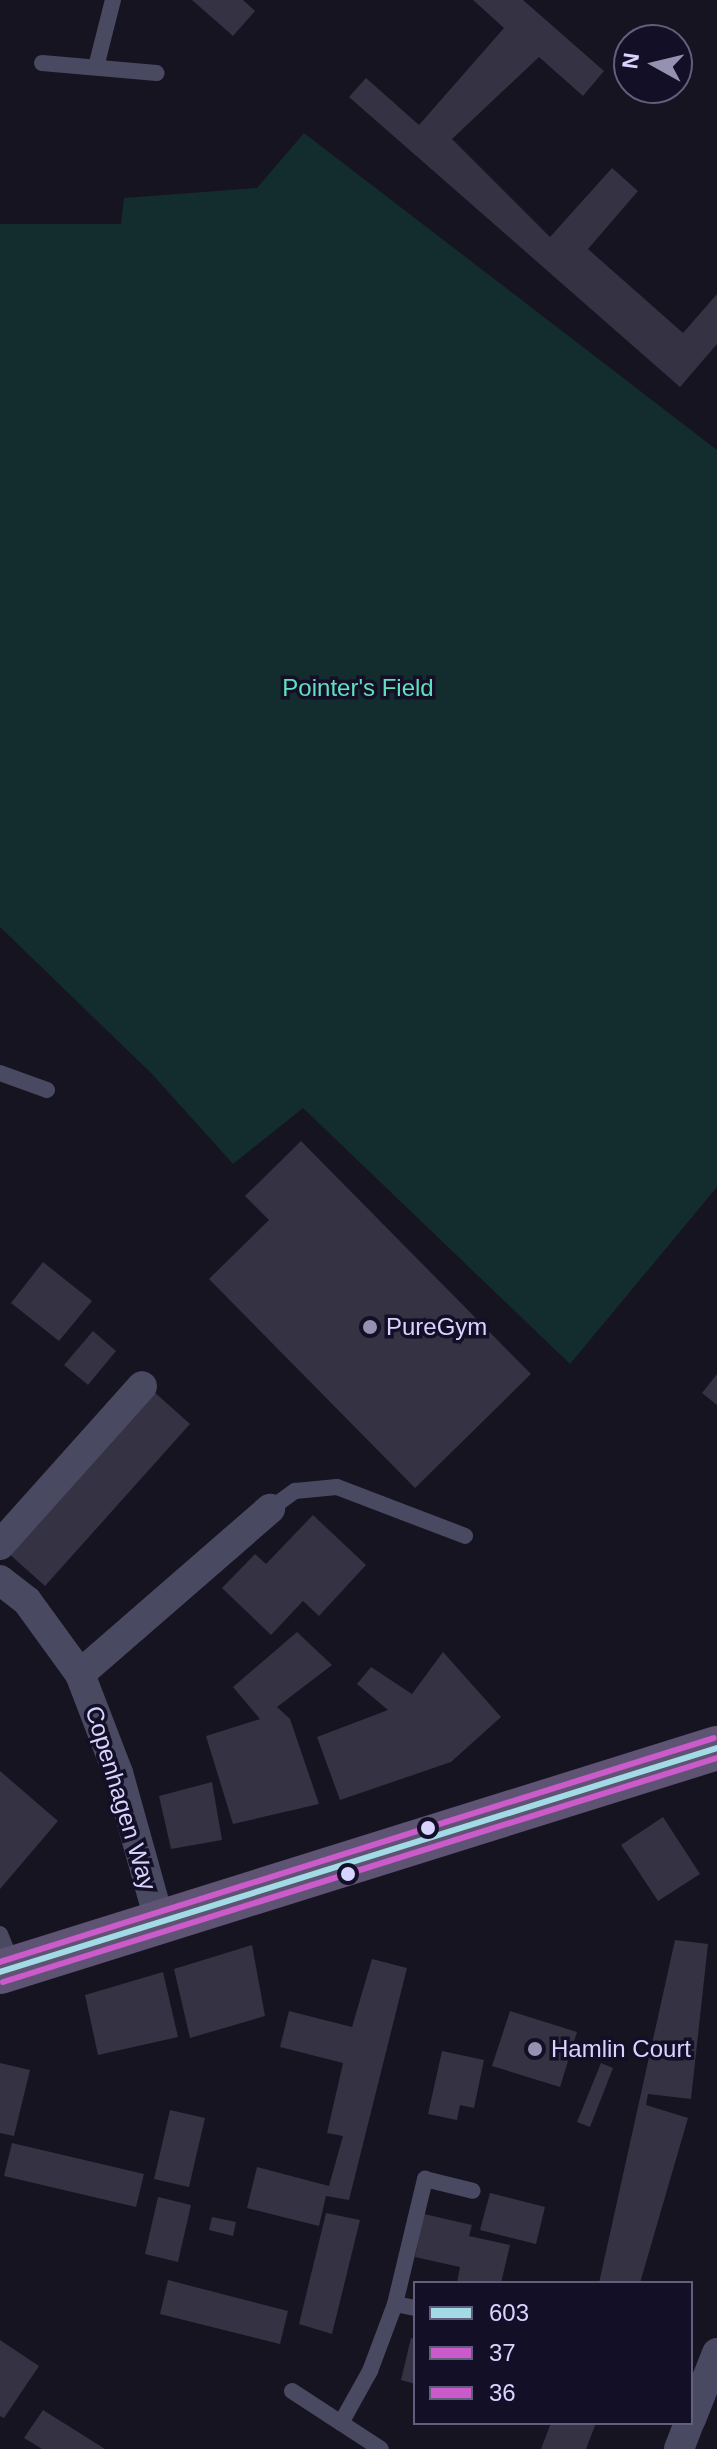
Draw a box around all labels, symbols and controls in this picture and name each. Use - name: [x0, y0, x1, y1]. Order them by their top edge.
- north arrow: [613, 24, 693, 104]
- text: N: [617, 51, 644, 70]
- park label: Pointer's Field: [282, 674, 434, 702]
- place label: PureGym: [386, 1313, 487, 1341]
- marker: PureGym: [361, 1318, 379, 1336]
- street label: Copenhagen Way: [79, 1702, 163, 1894]
- unlabelled marker: [420, 1820, 436, 1836]
- unlabelled marker: [340, 1866, 356, 1882]
- place label: Hamlin Court: [551, 2035, 691, 2063]
- marker: Hamlin Court: [526, 2040, 544, 2058]
- legend: [413, 2281, 693, 2425]
- text: 603: [489, 2299, 529, 2326]
- text: 37: [489, 2339, 516, 2366]
- text: 36: [489, 2379, 516, 2406]

